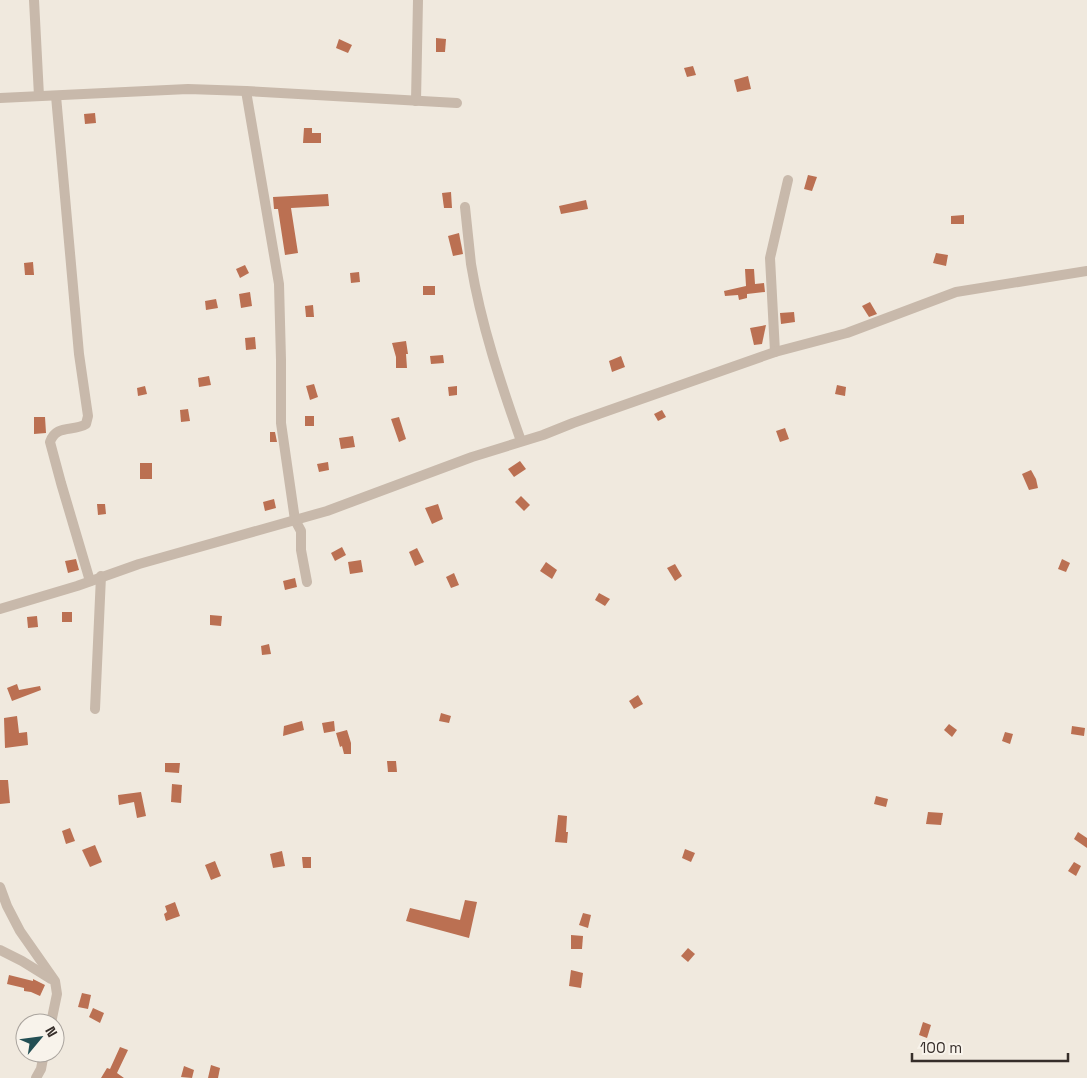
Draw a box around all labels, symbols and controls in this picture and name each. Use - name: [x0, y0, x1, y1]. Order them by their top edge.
- north arrow: [15, 1013, 65, 1063]
- text: N: [41, 1023, 62, 1040]
- scale bar: [912, 1030, 1068, 1062]
- text: 100 m: [920, 1038, 962, 1057]

